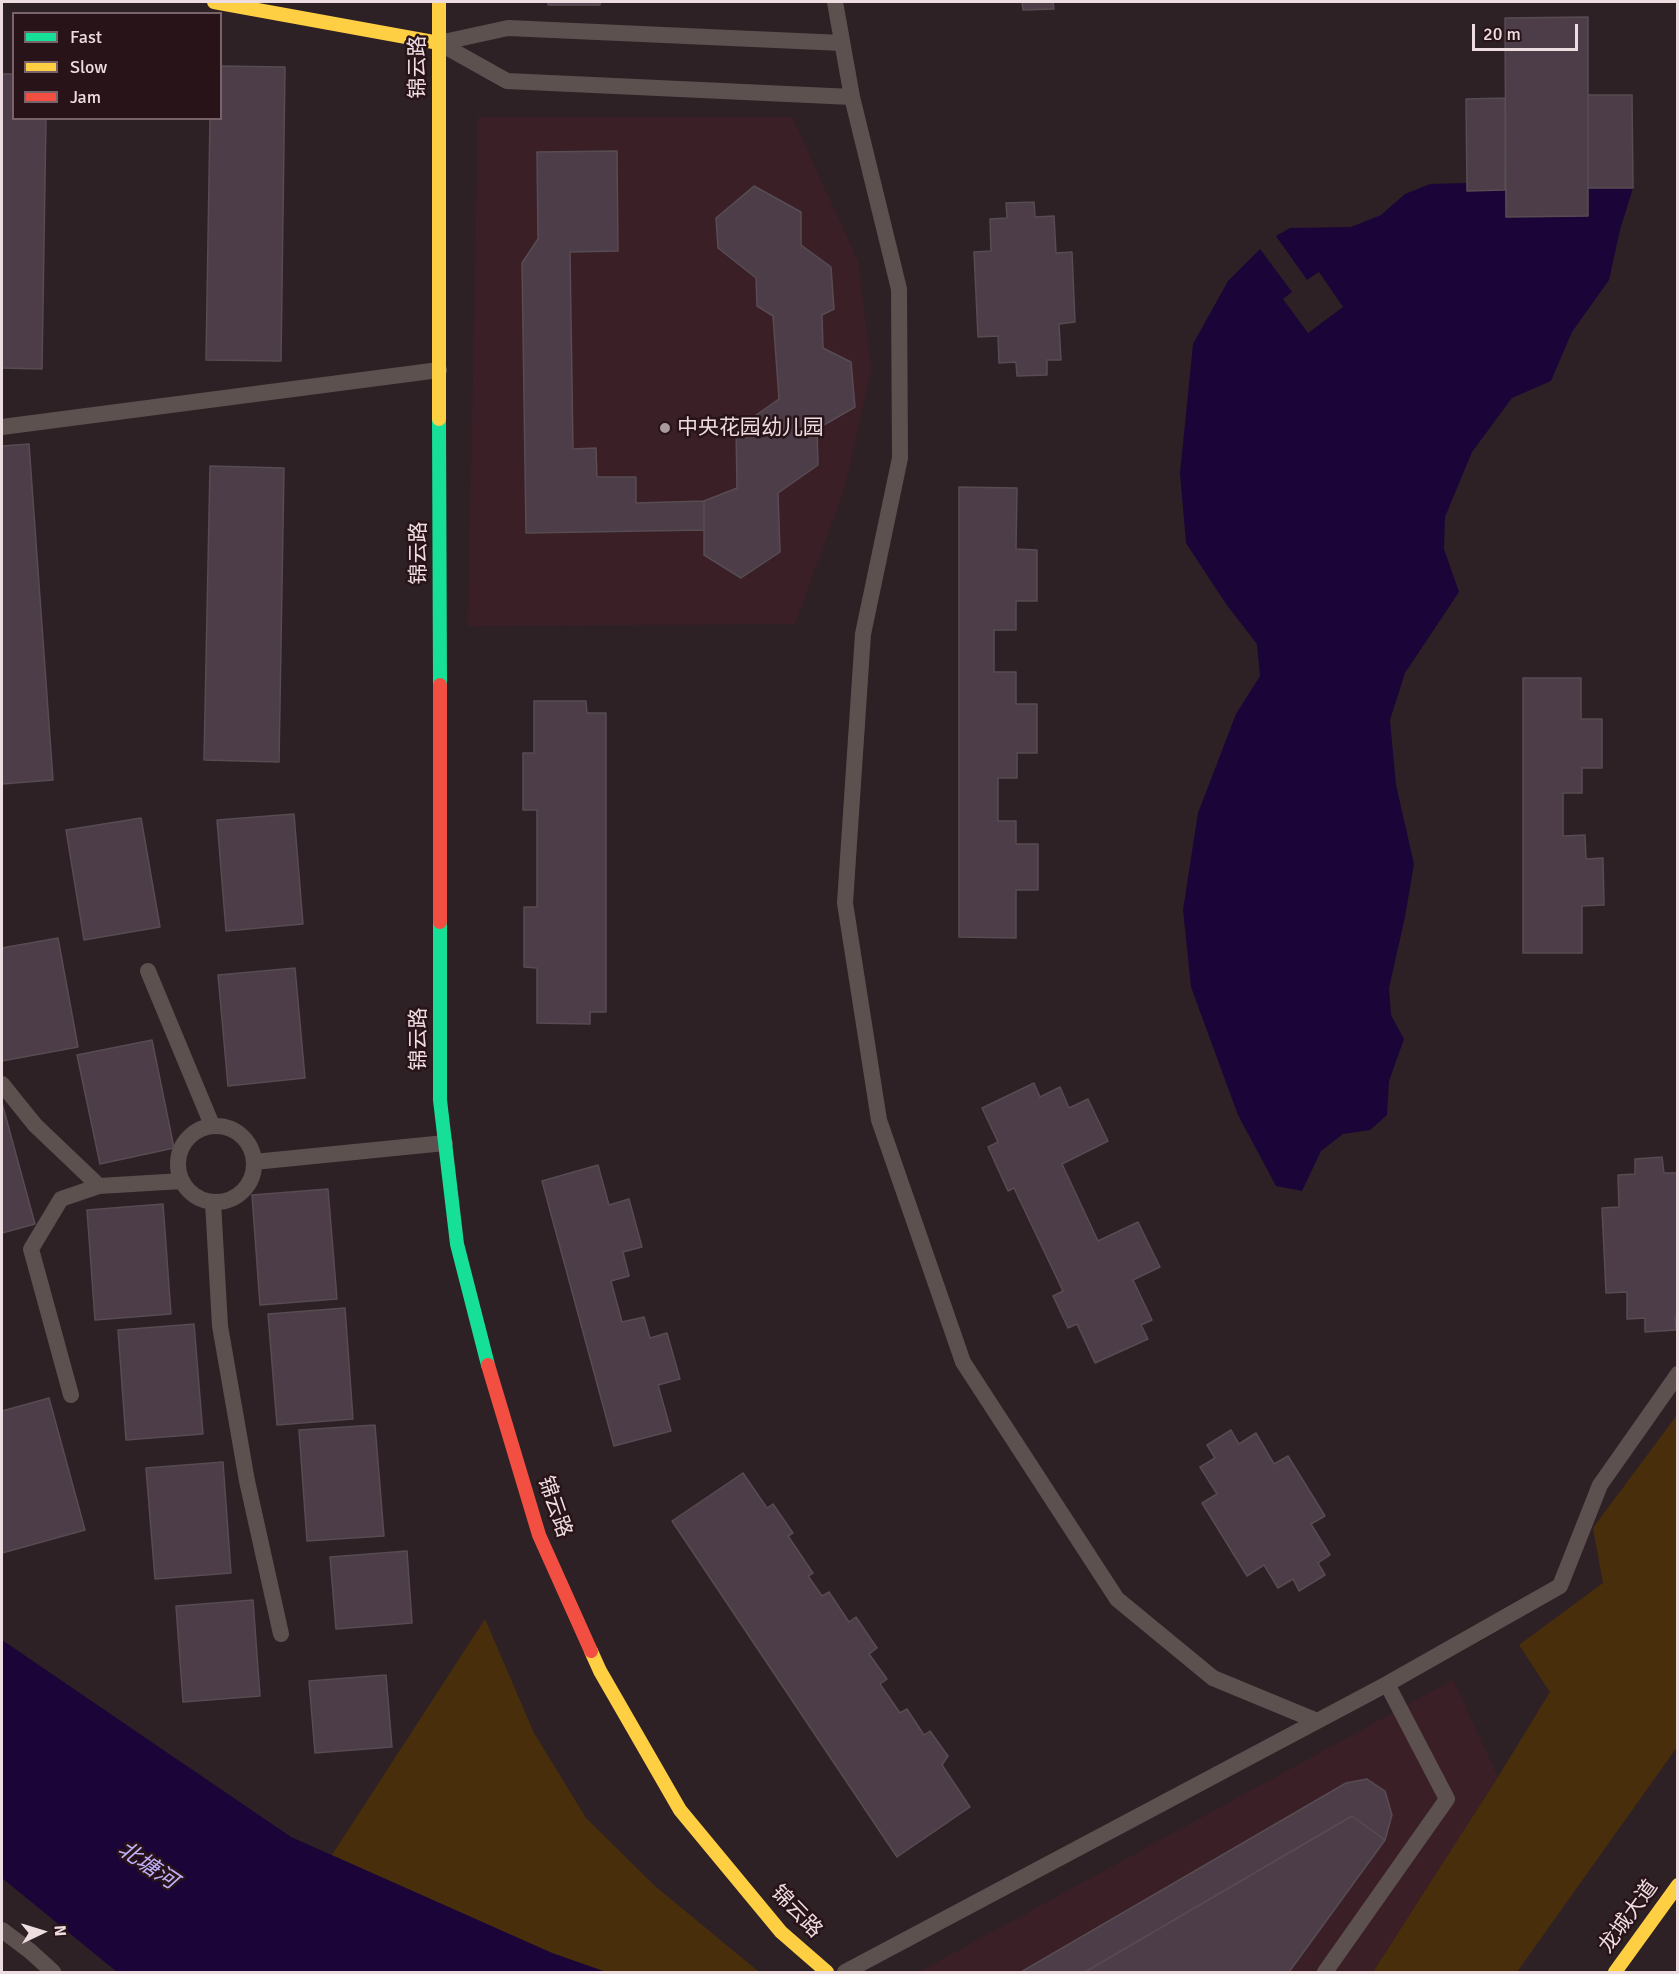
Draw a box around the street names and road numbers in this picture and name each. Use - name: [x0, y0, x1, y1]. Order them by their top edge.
- street label: 锦云路: [405, 36, 431, 98]
- street label: 锦云路: [406, 522, 432, 584]
- street label: 锦云路: [406, 1008, 432, 1070]
- street label: 锦云路: [532, 1473, 576, 1541]
- street label: 龙城大道: [1594, 1876, 1664, 1958]
- street label: 锦云路: [765, 1881, 827, 1943]

